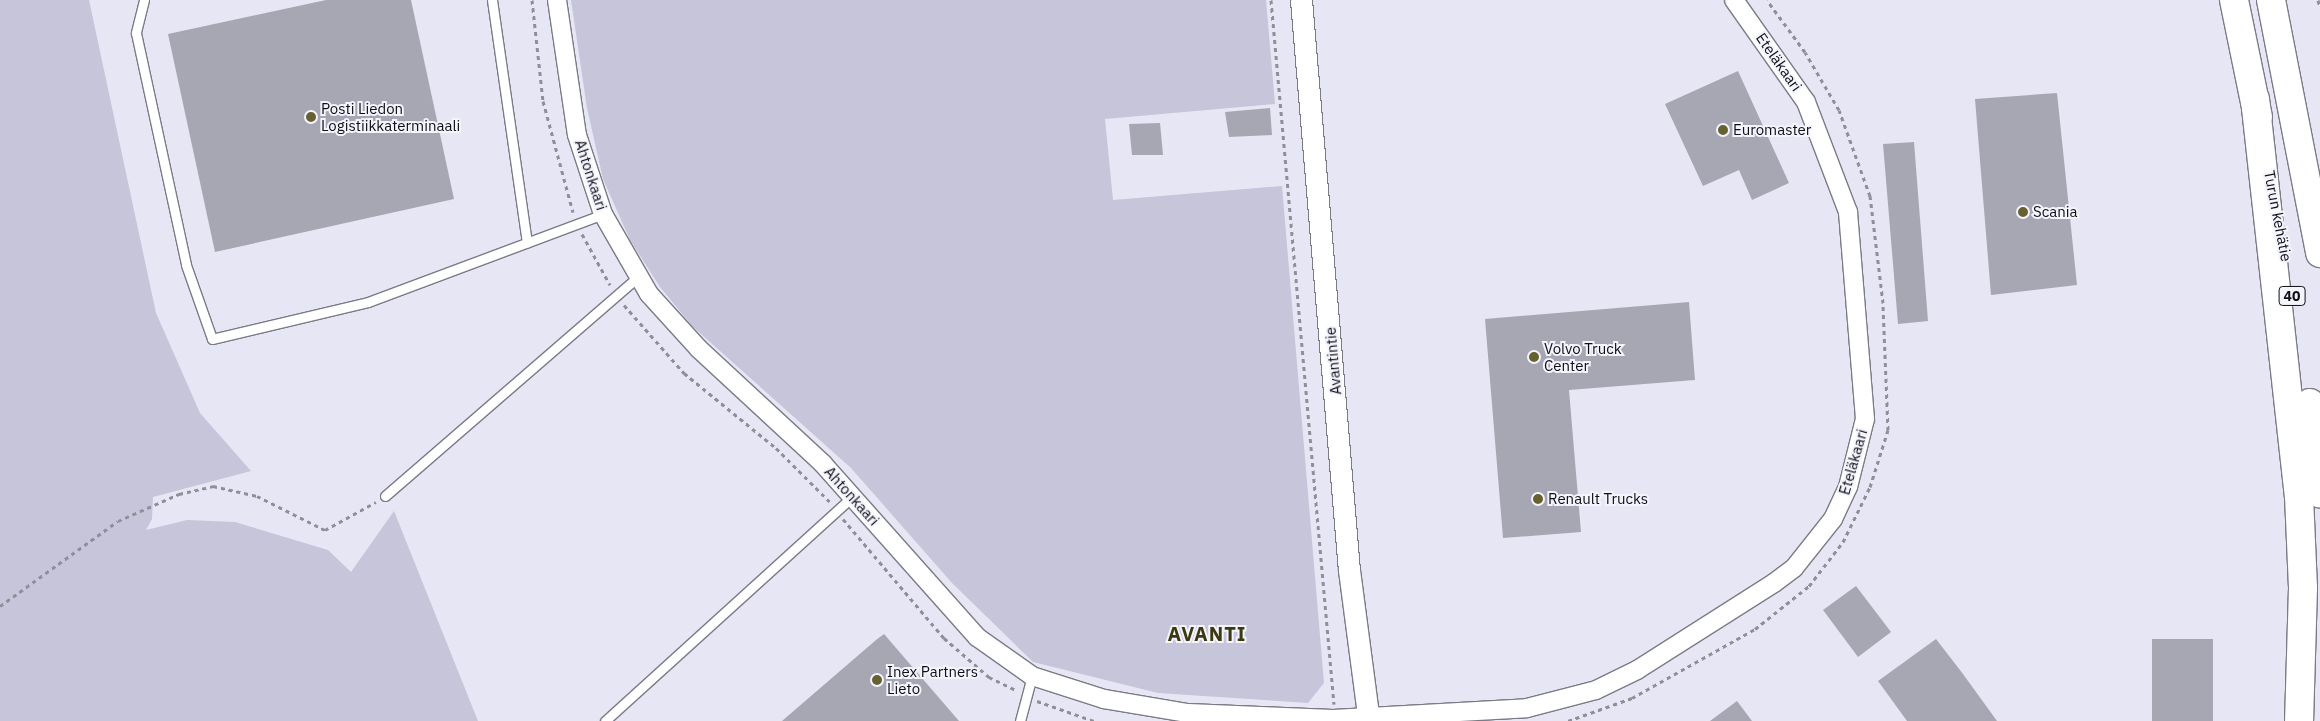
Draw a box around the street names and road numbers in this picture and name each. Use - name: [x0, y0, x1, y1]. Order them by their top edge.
- street label: Eteläkaari: [1752, 29, 1806, 95]
- street label: Ahtonkaari: [571, 137, 611, 213]
- street label: Turun kehätie: [2260, 169, 2296, 263]
- road number: 40: [2278, 284, 2306, 308]
- street label: Avantintie: [1321, 326, 1345, 396]
- street label: Eteläkaari: [1835, 427, 1871, 497]
- street label: Ahtonkaari: [821, 463, 883, 529]

